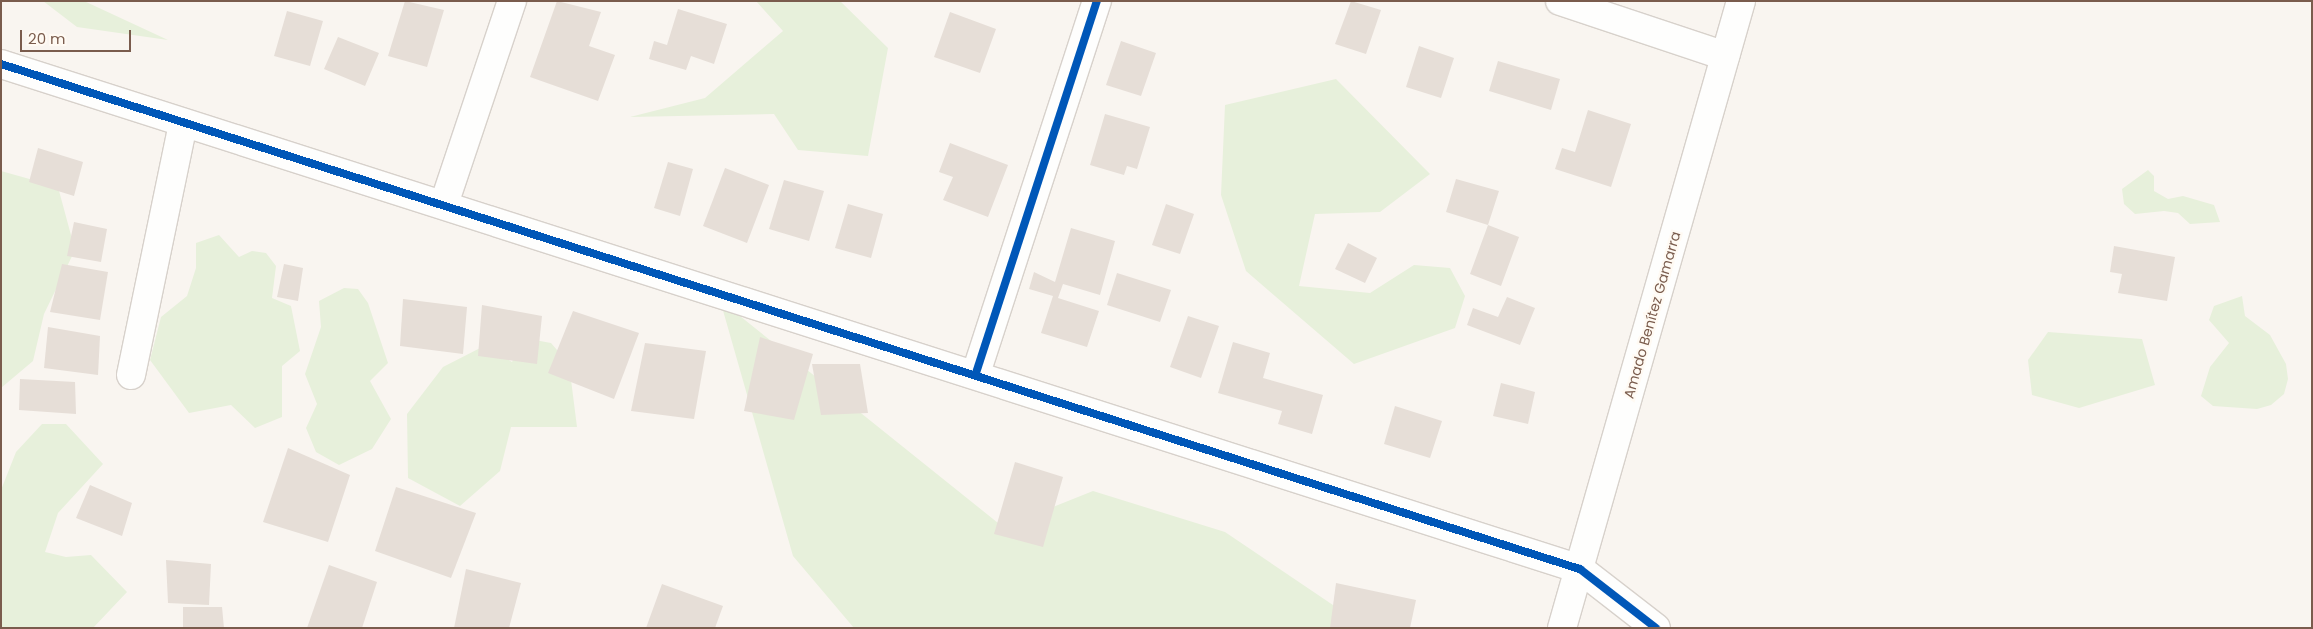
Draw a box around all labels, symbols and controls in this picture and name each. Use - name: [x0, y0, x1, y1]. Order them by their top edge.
- scale bar: [22, 20, 134, 52]
- text: 20 m: [28, 28, 66, 49]
- street label: Amado Benítez Gamarra: [1620, 229, 1684, 401]

